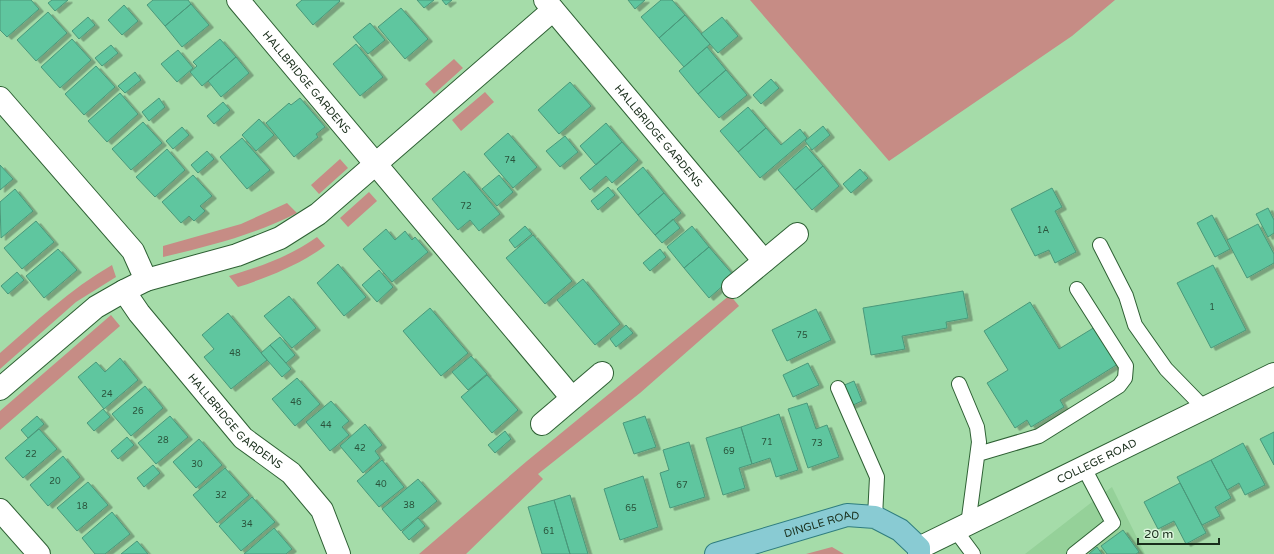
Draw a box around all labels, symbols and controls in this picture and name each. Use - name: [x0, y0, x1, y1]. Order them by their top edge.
- street label: HALLBRIDGE GARDENS: [260, 28, 353, 136]
- street label: HALLBRIDGE GARDENS: [612, 82, 705, 190]
- house number: 74: [504, 155, 516, 166]
- house number: 72: [460, 201, 472, 212]
- house number: 1A: [1037, 225, 1049, 236]
- house number: 1: [1209, 302, 1215, 313]
- house number: 75: [796, 330, 808, 341]
- house number: 48: [229, 348, 241, 359]
- street label: HALLBRIDGE GARDENS: [185, 371, 285, 472]
- house number: 24: [101, 389, 113, 400]
- house number: 46: [290, 397, 302, 408]
- house number: 26: [132, 406, 144, 417]
- house number: 44: [320, 420, 332, 431]
- house number: 28: [157, 435, 169, 446]
- street label: COLLEGE ROAD: [1055, 436, 1139, 486]
- house number: 71: [761, 437, 773, 448]
- house number: 73: [811, 438, 823, 449]
- house number: 42: [354, 443, 366, 454]
- house number: 69: [723, 446, 735, 457]
- house number: 22: [25, 449, 37, 460]
- house number: 30: [191, 459, 203, 470]
- house number: 20: [49, 476, 61, 487]
- house number: 40: [375, 479, 387, 490]
- house number: 67: [676, 480, 688, 491]
- house number: 32: [215, 490, 227, 501]
- house number: 38: [403, 500, 415, 511]
- house number: 18: [76, 501, 88, 512]
- house number: 65: [625, 503, 637, 514]
- street label: DINGLE ROAD: [782, 508, 860, 540]
- house number: 34: [241, 519, 253, 530]
- scale bar: [1138, 520, 1219, 546]
- house number: 61: [543, 526, 555, 537]
- text: 20 m: [1144, 527, 1173, 541]

